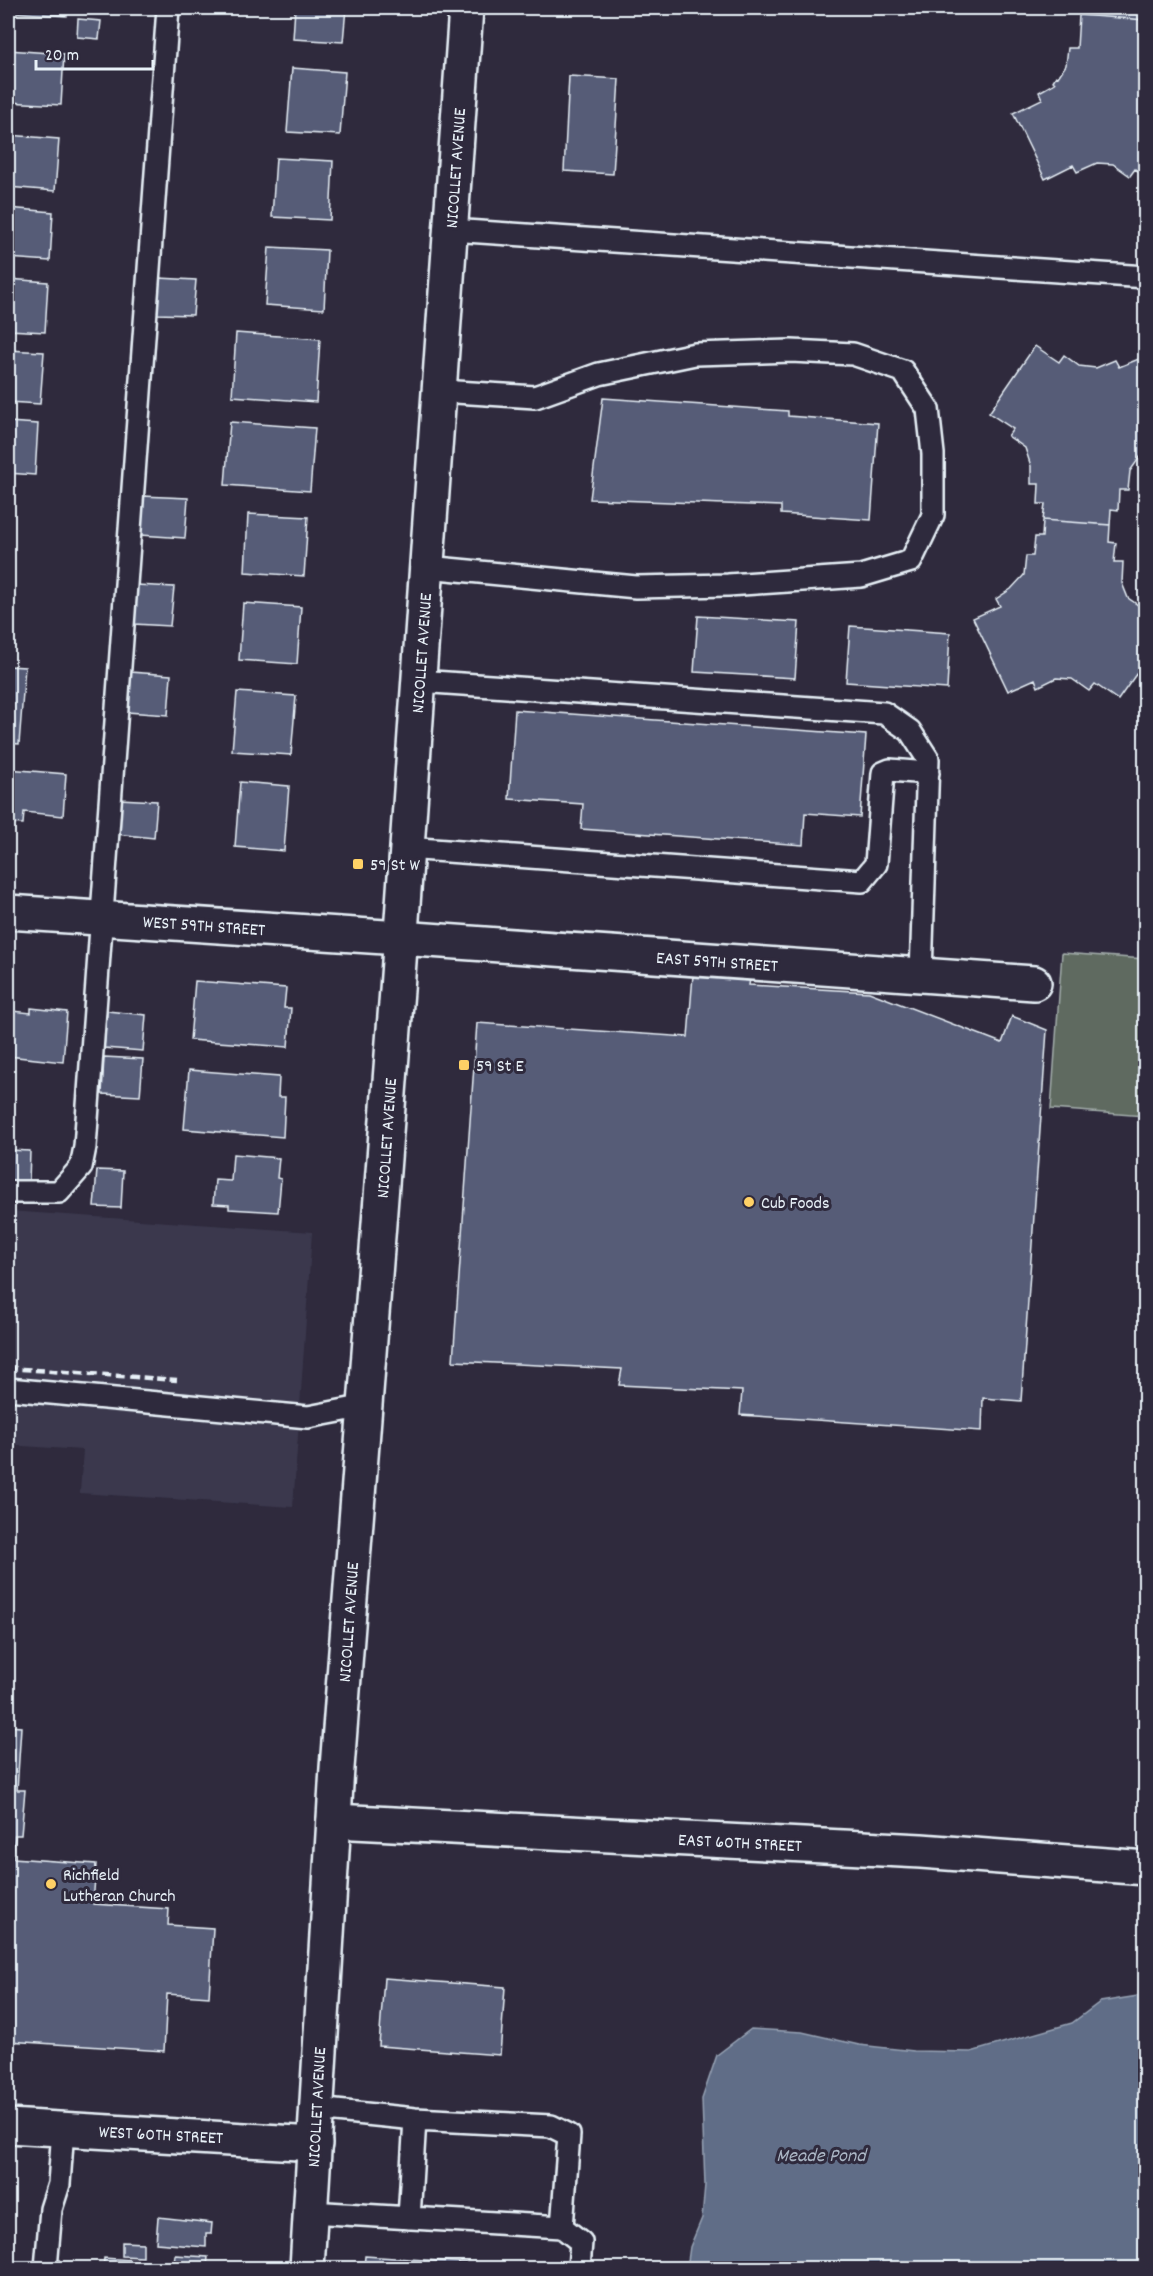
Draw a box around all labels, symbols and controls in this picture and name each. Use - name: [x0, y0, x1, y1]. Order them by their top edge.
- scale bar: [36, 33, 153, 71]
- text: 20 m: [45, 44, 79, 69]
- street label: NICOLLET AVENUE: [441, 107, 474, 229]
- street label: NICOLLET AVENUE: [407, 592, 440, 714]
- place label: 59 St W: [370, 854, 420, 879]
- marker: 59 St W: [351, 857, 365, 871]
- street label: WEST 59TH STREET: [142, 911, 266, 944]
- street label: EAST 59TH STREET: [655, 947, 778, 980]
- place label: 59 St E: [476, 1055, 524, 1080]
- marker: 59 St E: [457, 1058, 471, 1072]
- street label: NICOLLET AVENUE: [372, 1077, 405, 1199]
- place label: Cub Foods: [761, 1192, 830, 1217]
- marker: Cub Foods: [742, 1195, 756, 1209]
- street label: NICOLLET AVENUE: [334, 1561, 367, 1683]
- street label: EAST 60TH STREET: [677, 1829, 802, 1860]
- place label: Richfield Lutheran Church: [63, 1864, 176, 1910]
- marker: Richfield Lutheran Church: [44, 1877, 58, 1891]
- street label: NICOLLET AVENUE: [303, 2046, 334, 2168]
- street label: WEST 60TH STREET: [98, 2121, 224, 2152]
- water label: Meade Pond: [776, 2143, 868, 2171]

